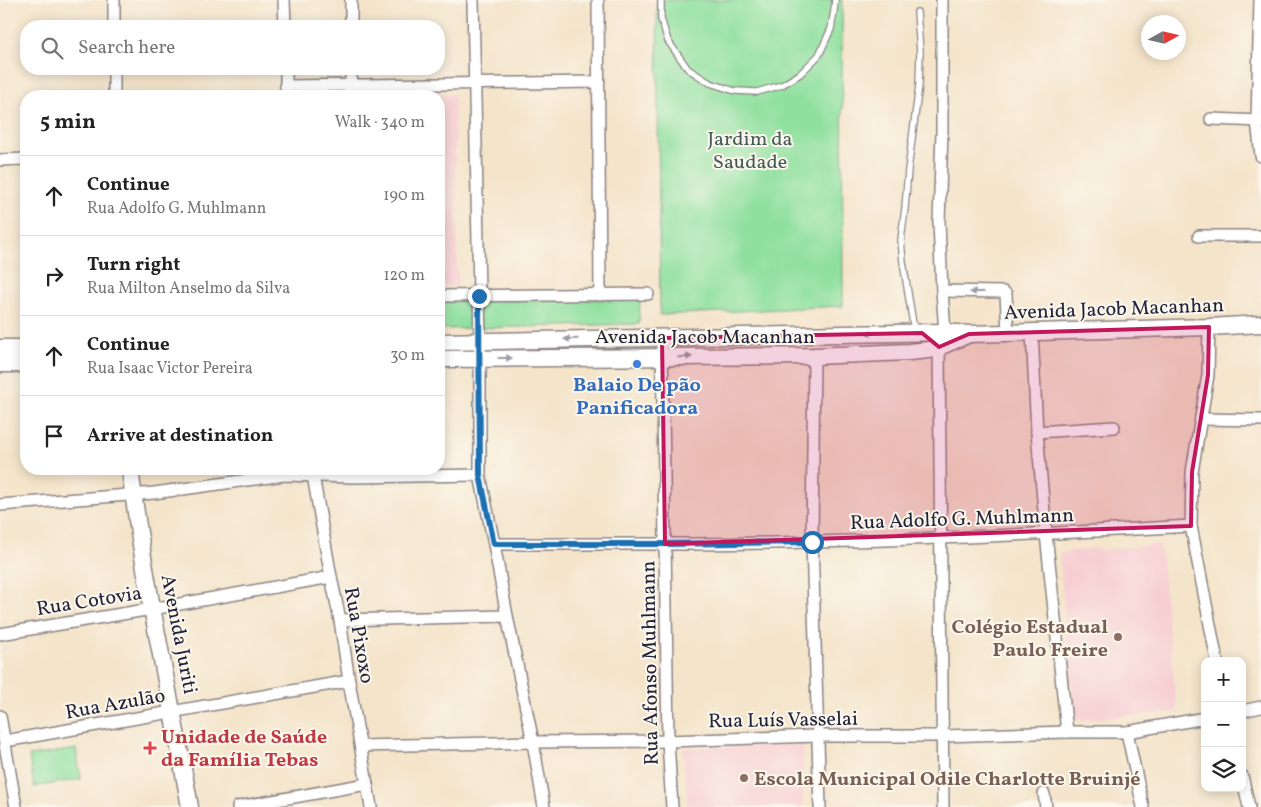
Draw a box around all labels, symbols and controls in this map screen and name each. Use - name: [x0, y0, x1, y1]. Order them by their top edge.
- north arrow: [1141, 15, 1186, 60]
- search box: [20, 20, 445, 75]
- icon: search: [38, 34, 66, 62]
- text: Search here: [78, 35, 175, 61]
- text: 5 min: [40, 108, 96, 137]
- text: Walk · 340 m: [335, 112, 425, 134]
- park label: Jardim da Saudade: [707, 126, 793, 177]
- text: Continue: [87, 172, 170, 198]
- icon: ahead: [40, 182, 68, 210]
- text: 190 m: [383, 185, 425, 207]
- text: Rua Adolfo G. Muhlmann: [87, 198, 266, 220]
- text: Turn right: [87, 252, 180, 278]
- icon: right: [40, 262, 68, 290]
- text: 120 m: [383, 265, 425, 287]
- text: Rua Milton Anselmo da Silva: [87, 278, 290, 300]
- route end: [468, 285, 491, 308]
- one-way arrow: [969, 288, 985, 296]
- street label: Avenida Jacob Macanhan: [1004, 292, 1225, 328]
- street label: Avenida Jacob Macanhan: [595, 324, 815, 352]
- one-way arrow: [865, 329, 881, 337]
- text: Continue: [87, 332, 170, 358]
- one-way arrow: [562, 336, 578, 344]
- icon: ahead: [40, 342, 68, 370]
- text: 30 m: [390, 345, 425, 367]
- one-way arrow: [677, 353, 693, 361]
- one-way arrow: [497, 354, 513, 362]
- text: Rua Isaac Victor Pereira: [87, 358, 253, 380]
- marker: Balaio De pão Panificadora: [631, 358, 643, 370]
- place label: Balaio De pão Panificadora: [573, 372, 701, 423]
- icon: arrive: [40, 422, 68, 450]
- text: Arrive at destination: [87, 423, 273, 449]
- street label: Rua Adolfo G. Muhlmann: [850, 502, 1075, 538]
- route start: [801, 531, 824, 554]
- street label: Rua Afonso Muhlmann: [635, 560, 667, 765]
- street label: Avenida Juriti: [153, 572, 203, 697]
- street label: Rua Cotovia: [35, 580, 144, 624]
- street label: Rua Pixoxo: [336, 585, 380, 686]
- place label: Colégio Estadual Paulo Freire: [952, 614, 1108, 665]
- marker: Colégio Estadual Paulo Freire: [1112, 631, 1124, 643]
- map controls: [1201, 657, 1246, 792]
- button: +: [1201, 657, 1246, 702]
- street label: Rua Azulão: [63, 682, 167, 728]
- button: −: [1201, 702, 1246, 747]
- street label: Rua Luís Vasselai: [708, 706, 858, 736]
- place label: Unidade de Saúde da Família Tebas: [161, 724, 327, 775]
- marker: Unidade de Saúde da Família Tebas: [143, 741, 157, 755]
- button: layers: [1201, 747, 1246, 792]
- place label: Escola Municipal Odile Charlotte Bruinjé: [754, 766, 1140, 794]
- marker: Escola Municipal Odile Charlotte Bruinjé: [738, 772, 750, 784]

